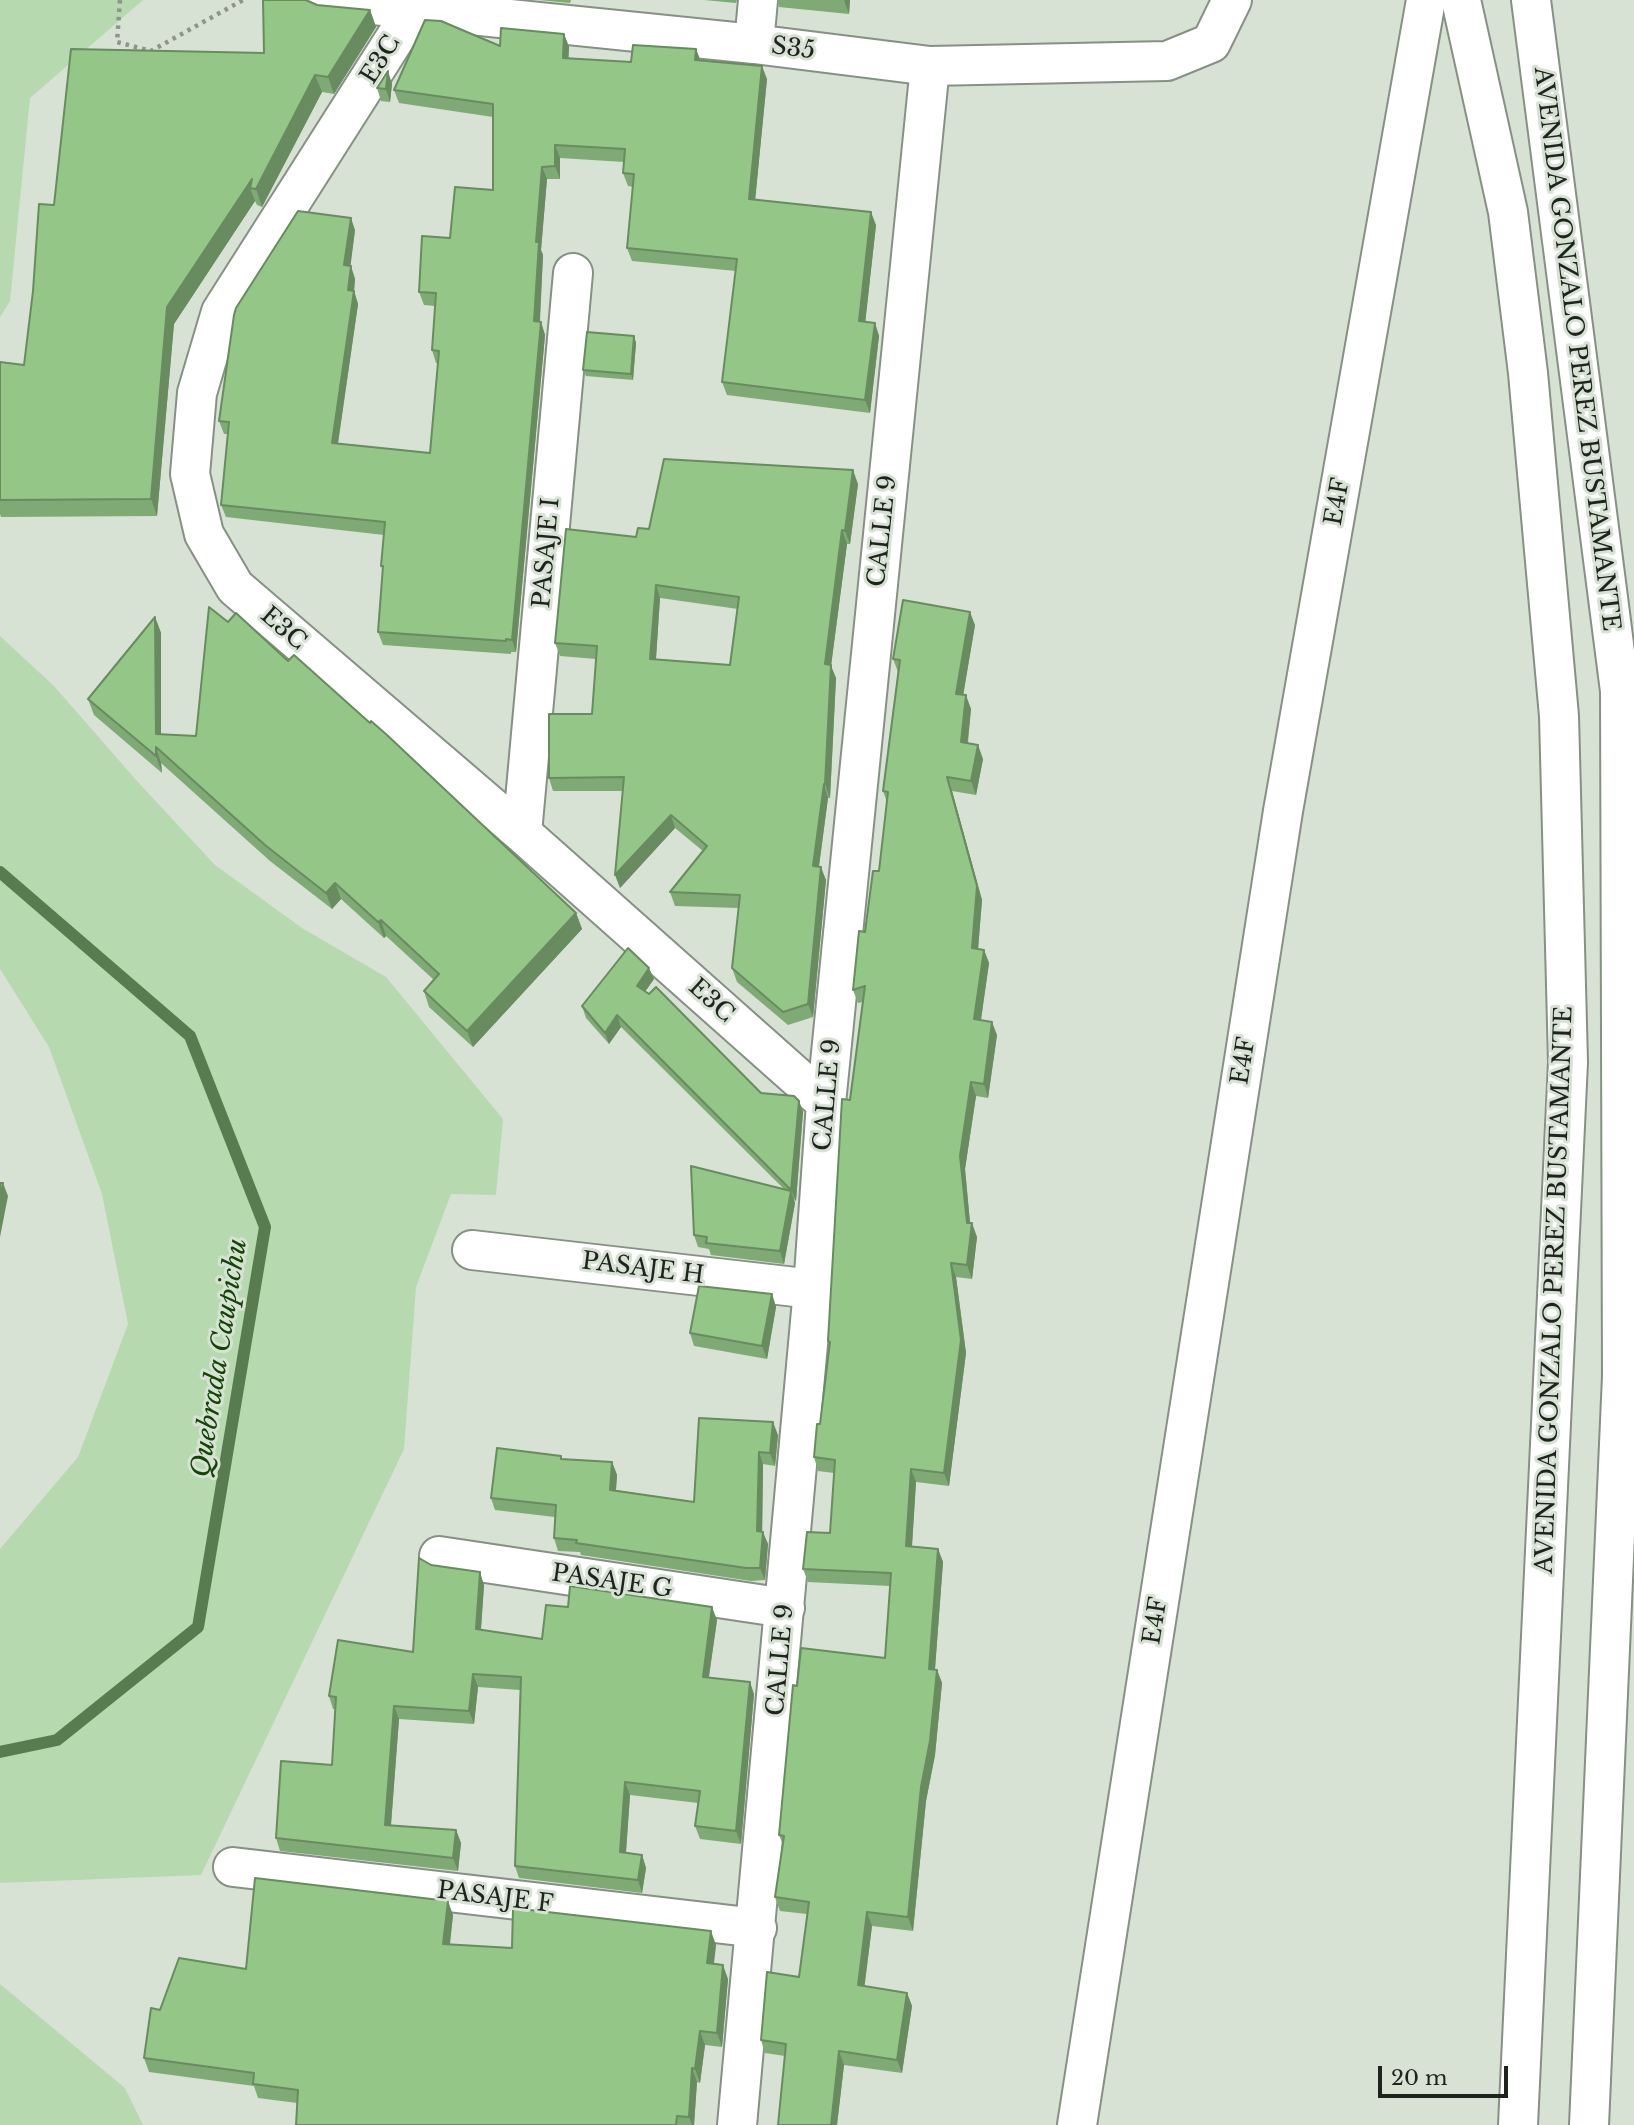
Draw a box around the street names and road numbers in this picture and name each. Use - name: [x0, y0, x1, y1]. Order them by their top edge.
- street label: E3C: [355, 31, 407, 89]
- street label: S35: [769, 32, 817, 66]
- street label: AVENIDA GONZALO PEREZ BUSTAMANTE: [1527, 65, 1625, 633]
- street label: CALLE 9: [863, 474, 903, 588]
- street label: E4F: [1320, 476, 1356, 528]
- street label: PASAJE I: [528, 497, 566, 609]
- street label: E3C: [254, 601, 312, 657]
- street label: E3C: [682, 973, 740, 1029]
- street label: AVENIDA GONZALO PEREZ BUSTAMANTE: [1531, 1006, 1579, 1574]
- street label: E4F: [1226, 1035, 1262, 1087]
- street label: CALLE 9: [809, 1038, 847, 1152]
- street label: PASAJE H: [580, 1247, 706, 1291]
- street label: PASAJE G: [550, 1559, 674, 1605]
- street label: E4F: [1138, 1595, 1174, 1647]
- street label: CALLE 9: [762, 1603, 800, 1717]
- street label: PASAJE F: [435, 1877, 555, 1919]

